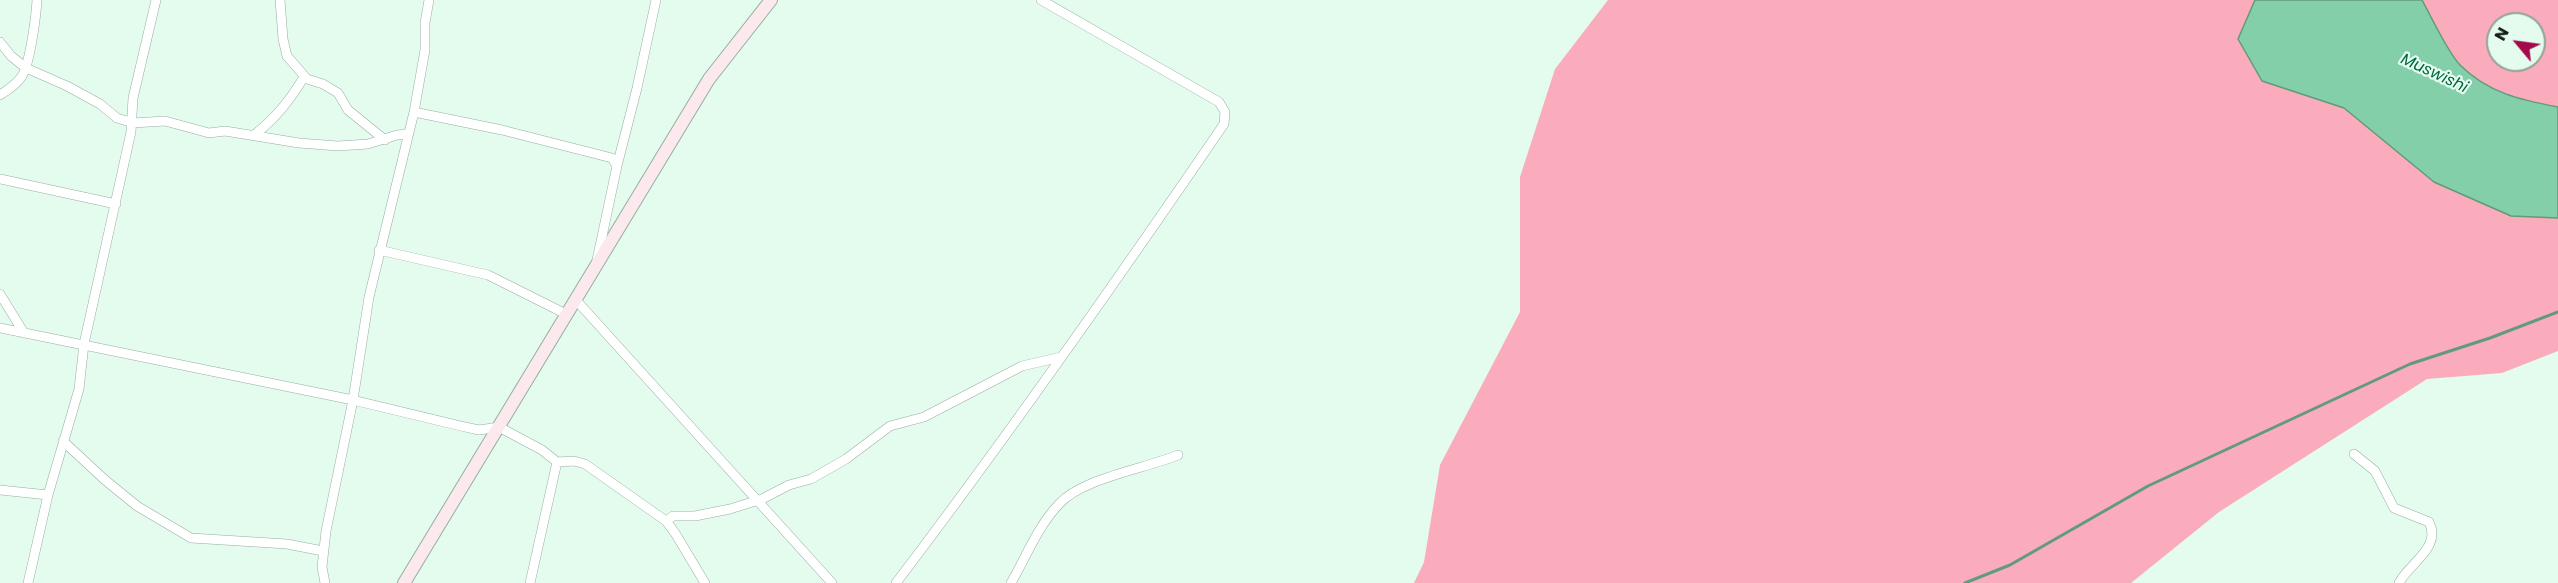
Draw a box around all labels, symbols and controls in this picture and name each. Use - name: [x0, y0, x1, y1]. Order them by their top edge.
- north arrow: [2486, 12, 2546, 72]
- text: N: [2489, 23, 2515, 45]
- water label: Muswishi: [2397, 50, 2471, 98]

